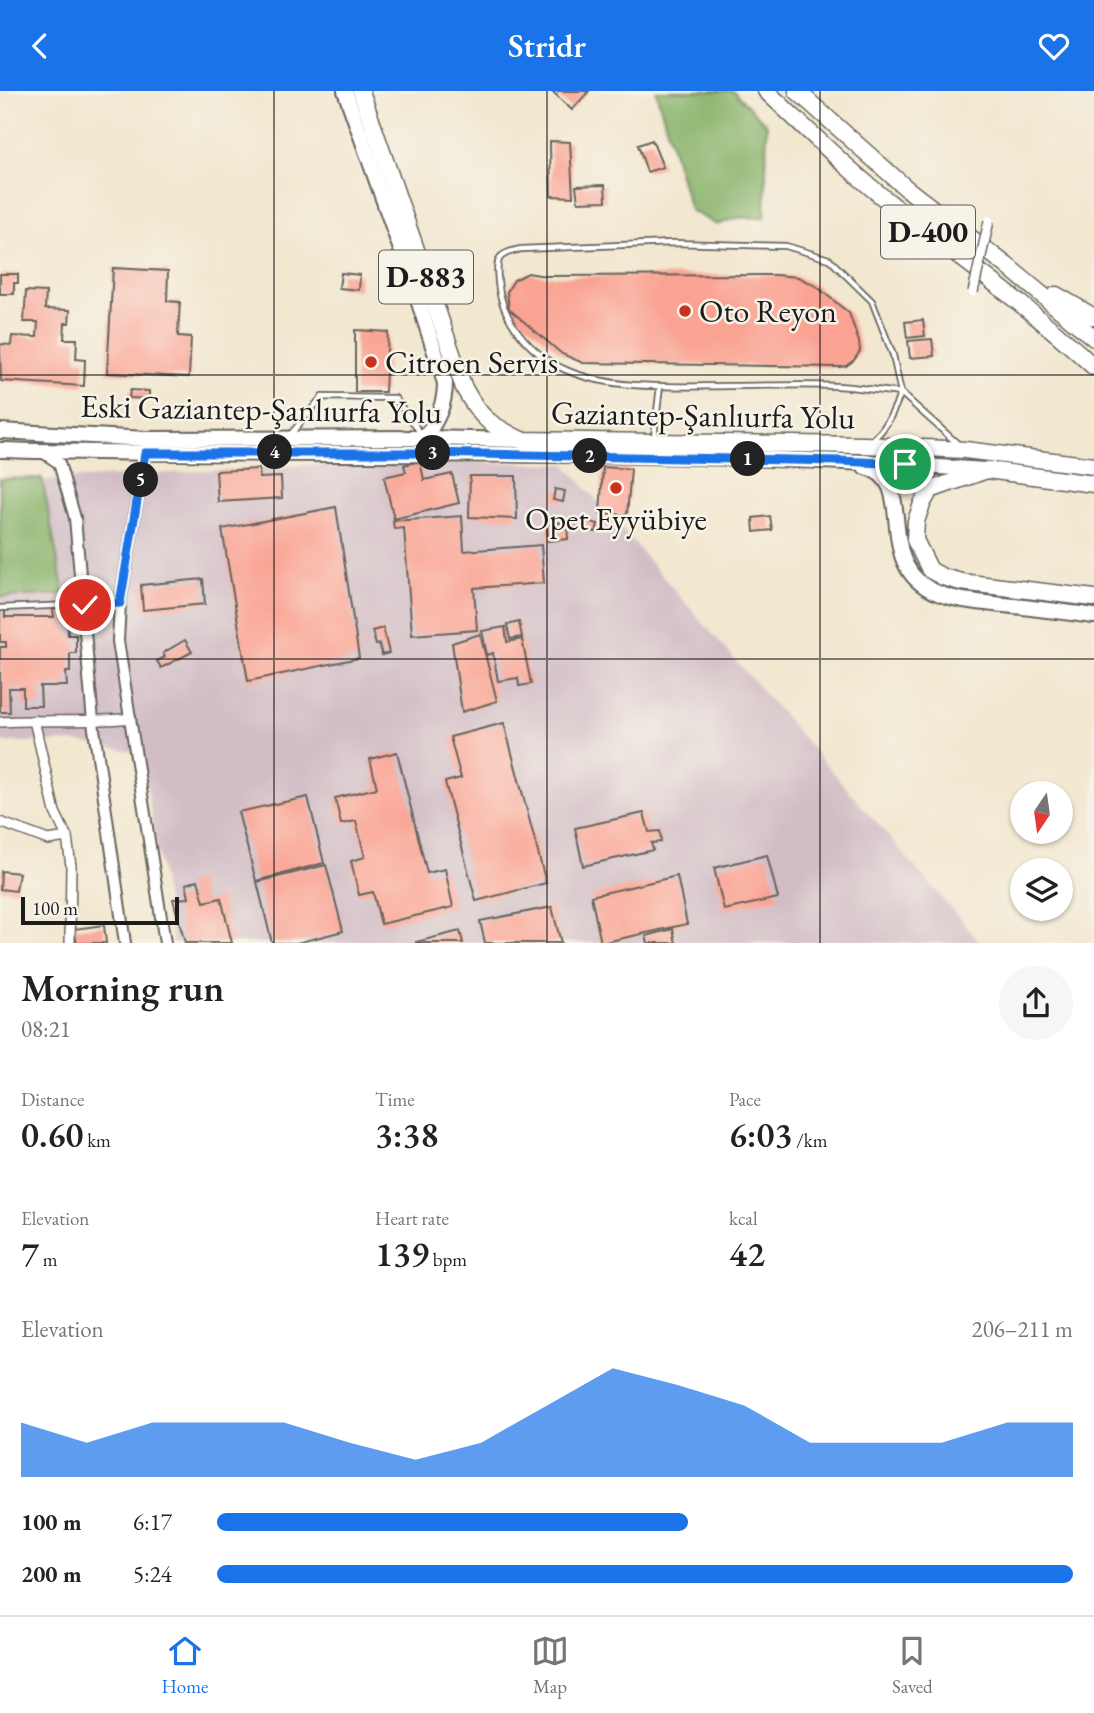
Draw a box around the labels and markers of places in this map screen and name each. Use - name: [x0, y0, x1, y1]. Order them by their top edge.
- place label: Oto Reyon: [699, 290, 837, 332]
- marker: Oto Reyon: [677, 303, 693, 319]
- place label: Citroen Servis: [385, 341, 558, 383]
- marker: Citroen Servis: [363, 354, 379, 370]
- pin: [875, 434, 935, 494]
- pin: 4: [258, 435, 292, 469]
- pin: 3: [416, 435, 450, 471]
- pin: 2: [572, 439, 608, 473]
- pin: 1: [730, 441, 766, 477]
- pin: 5: [124, 463, 158, 497]
- marker: Opet Eyyübiye: [608, 480, 624, 496]
- place label: Opet Eyyübiye: [525, 498, 707, 540]
- pin: [55, 575, 115, 635]

